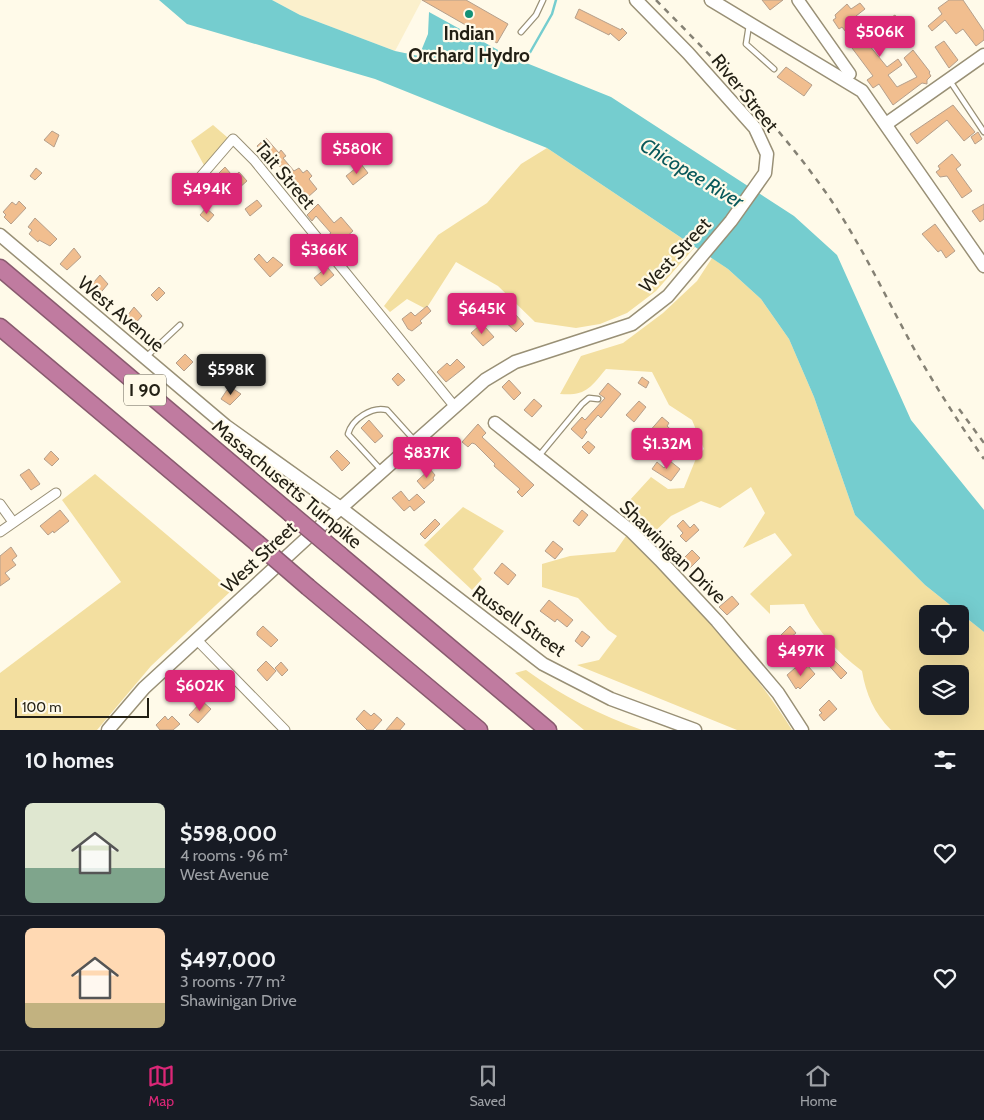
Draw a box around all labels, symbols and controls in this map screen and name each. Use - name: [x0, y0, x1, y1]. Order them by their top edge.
- marker: Indian Orchard Hydro: [463, 8, 475, 20]
- pin: $506K: [845, 15, 915, 58]
- place label: Indian Orchard Hydro: [408, 22, 530, 67]
- text: $506K: [856, 22, 904, 41]
- street label: River Street: [707, 49, 784, 137]
- pin: $580K: [322, 132, 392, 175]
- water label: Chicopee River: [636, 133, 749, 214]
- street label: Tait Street: [250, 136, 320, 214]
- text: $580K: [333, 139, 381, 158]
- pin: $494K: [172, 172, 242, 215]
- text: $494K: [183, 179, 231, 198]
- street label: West Street: [634, 212, 716, 297]
- pin: $366K: [289, 234, 359, 276]
- text: $366K: [301, 240, 347, 259]
- street label: West Avenue: [73, 271, 169, 357]
- pin: $645K: [447, 292, 517, 335]
- text: $645K: [459, 299, 505, 318]
- pin: $598K: [196, 354, 266, 396]
- text: $598K: [208, 360, 254, 379]
- road number: I 90: [124, 374, 166, 406]
- street label: Massachusetts Turnpike: [208, 415, 367, 553]
- pin: $1.32M: [626, 428, 708, 470]
- text: $1.32M: [642, 434, 692, 453]
- pin: $837K: [392, 436, 462, 479]
- text: $837K: [404, 443, 450, 462]
- street label: Shawinigan Drive: [615, 496, 731, 609]
- street label: West Street: [217, 516, 302, 598]
- street label: Russell Street: [468, 580, 571, 662]
- map controls: [919, 605, 969, 715]
- button: locate: [919, 605, 969, 655]
- pin: $497K: [766, 634, 836, 677]
- text: $497K: [778, 641, 824, 660]
- button: layers: [919, 665, 969, 715]
- pin: $602K: [165, 670, 235, 712]
- text: $602K: [176, 676, 224, 695]
- scale bar: [15, 695, 149, 718]
- text: 100 m: [22, 698, 62, 716]
- icon: filters: [931, 746, 959, 774]
- text: 10 homes: [25, 748, 114, 773]
- text: $598,000: [180, 821, 277, 846]
- icon: home: [65, 823, 125, 883]
- icon: heart: [931, 839, 959, 867]
- text: 4 rooms · 96 m²: [180, 846, 288, 865]
- text: West Avenue: [180, 865, 269, 884]
- text: $497,000: [180, 947, 276, 972]
- icon: home: [65, 948, 125, 1008]
- icon: heart: [931, 964, 959, 992]
- text: 3 rooms · 77 m²: [180, 972, 285, 991]
- text: Shawinigan Drive: [180, 991, 297, 1010]
- tab: Map: [147, 1062, 175, 1110]
- tab: Saved: [469, 1062, 506, 1110]
- tab: Home: [800, 1062, 837, 1110]

